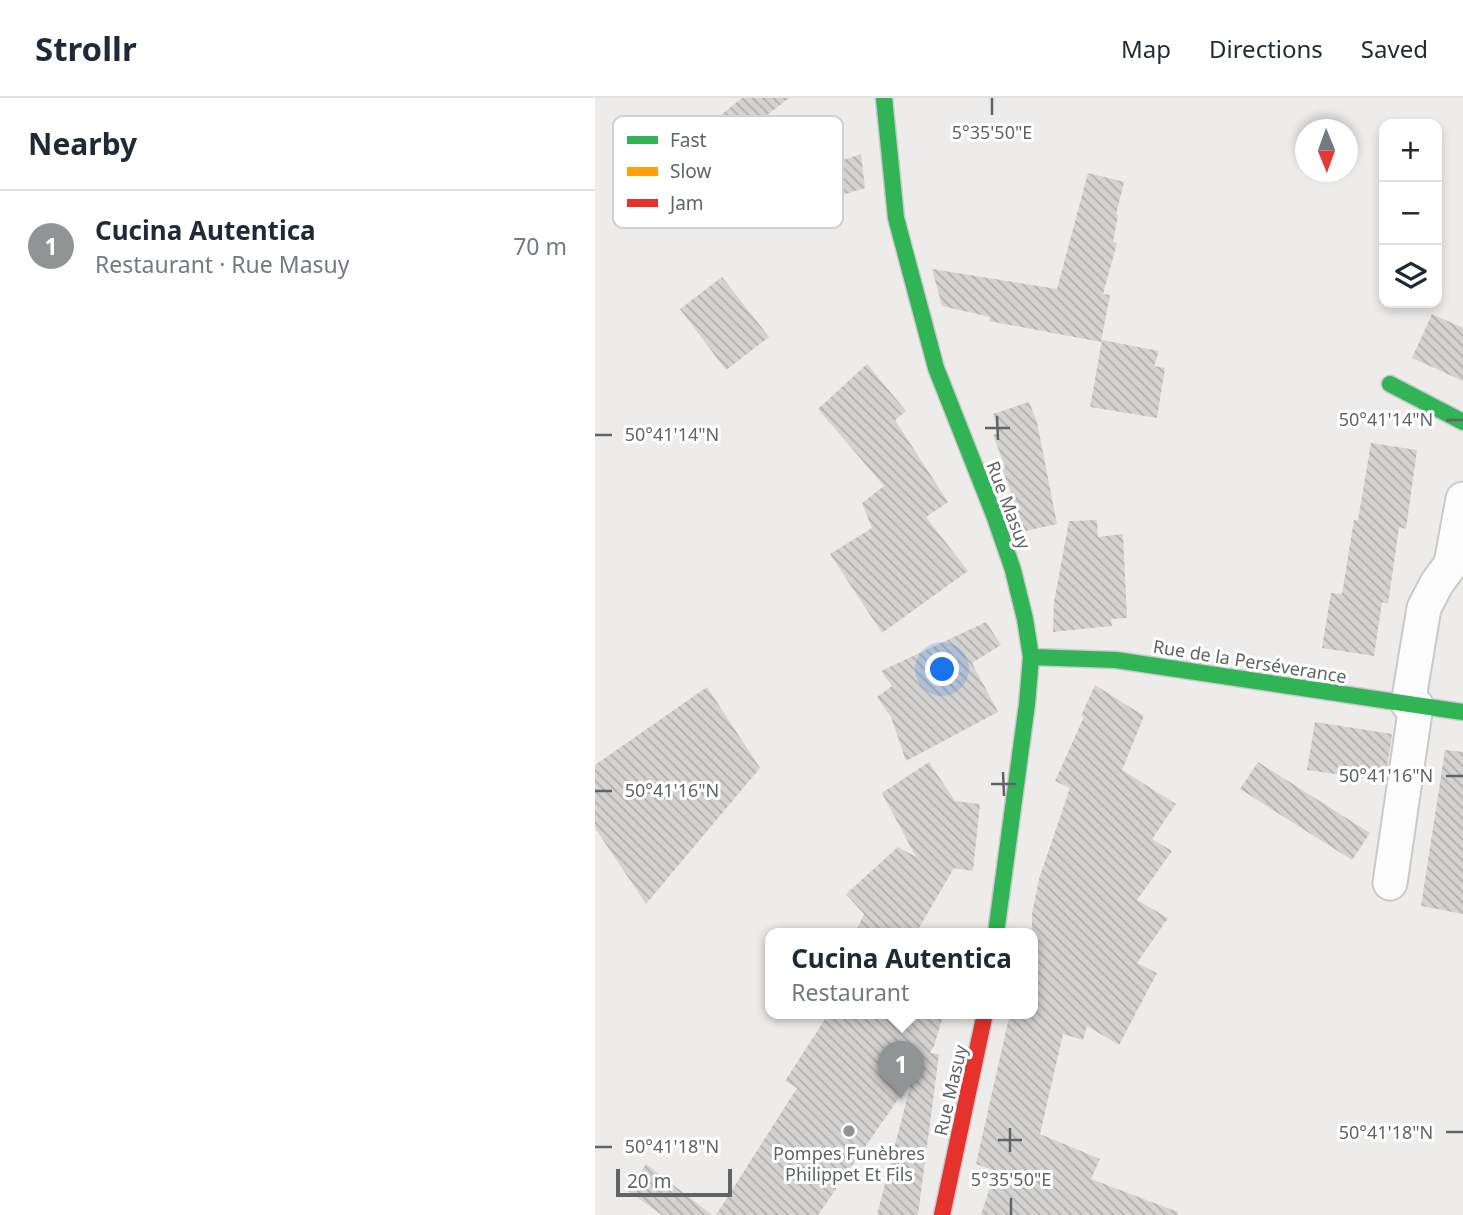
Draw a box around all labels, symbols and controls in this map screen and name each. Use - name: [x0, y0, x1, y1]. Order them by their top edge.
- text: Strollr: [35, 26, 137, 71]
- text: Map: [1121, 32, 1171, 65]
- text: Directions: [1209, 32, 1323, 65]
- text: Saved: [1361, 32, 1428, 65]
- legend: [613, 116, 843, 228]
- north arrow: [1295, 119, 1358, 182]
- map controls: [1379, 119, 1442, 308]
- button: +: [1379, 119, 1442, 182]
- text: 5°35'50"E: [952, 120, 1032, 144]
- text: Nearby: [28, 123, 137, 164]
- text: Fast: [670, 127, 707, 153]
- text: Slow: [670, 158, 711, 184]
- button: −: [1379, 182, 1442, 245]
- text: Jam: [668, 190, 704, 216]
- text: Cucina Autentica: [95, 212, 316, 248]
- text: 1: [44, 230, 58, 262]
- text: 70 m: [513, 230, 567, 262]
- button: layers: [1379, 245, 1442, 308]
- text: Restaurant · Rue Masuy: [95, 248, 350, 280]
- text: 50°41'14"N: [1339, 407, 1433, 431]
- text: 50°41'14"N: [625, 422, 719, 446]
- street label: Rue Masuy: [981, 458, 1037, 553]
- street label: Rue de la Perséverance: [1151, 634, 1349, 688]
- your location: [925, 652, 959, 686]
- text: 50°41'16"N: [1339, 763, 1433, 787]
- text: 50°41'16"N: [625, 778, 719, 802]
- popup: [765, 928, 1038, 1019]
- text: Cucina Autentica: [791, 940, 1012, 976]
- text: Restaurant: [791, 976, 909, 1008]
- pin: 1: [878, 1041, 924, 1099]
- street label: Rue Masuy: [928, 1041, 972, 1138]
- text: 50°41'18"N: [1339, 1120, 1433, 1144]
- marker: Pompes Funèbres Philippet Et Fils: [841, 1123, 857, 1139]
- text: 50°41'18"N: [625, 1134, 719, 1158]
- place label: Pompes Funèbres Philippet Et Fils: [773, 1141, 925, 1186]
- scale bar: [616, 1166, 731, 1198]
- text: 5°35'50"E: [971, 1167, 1051, 1191]
- text: 20 m: [627, 1168, 671, 1194]

